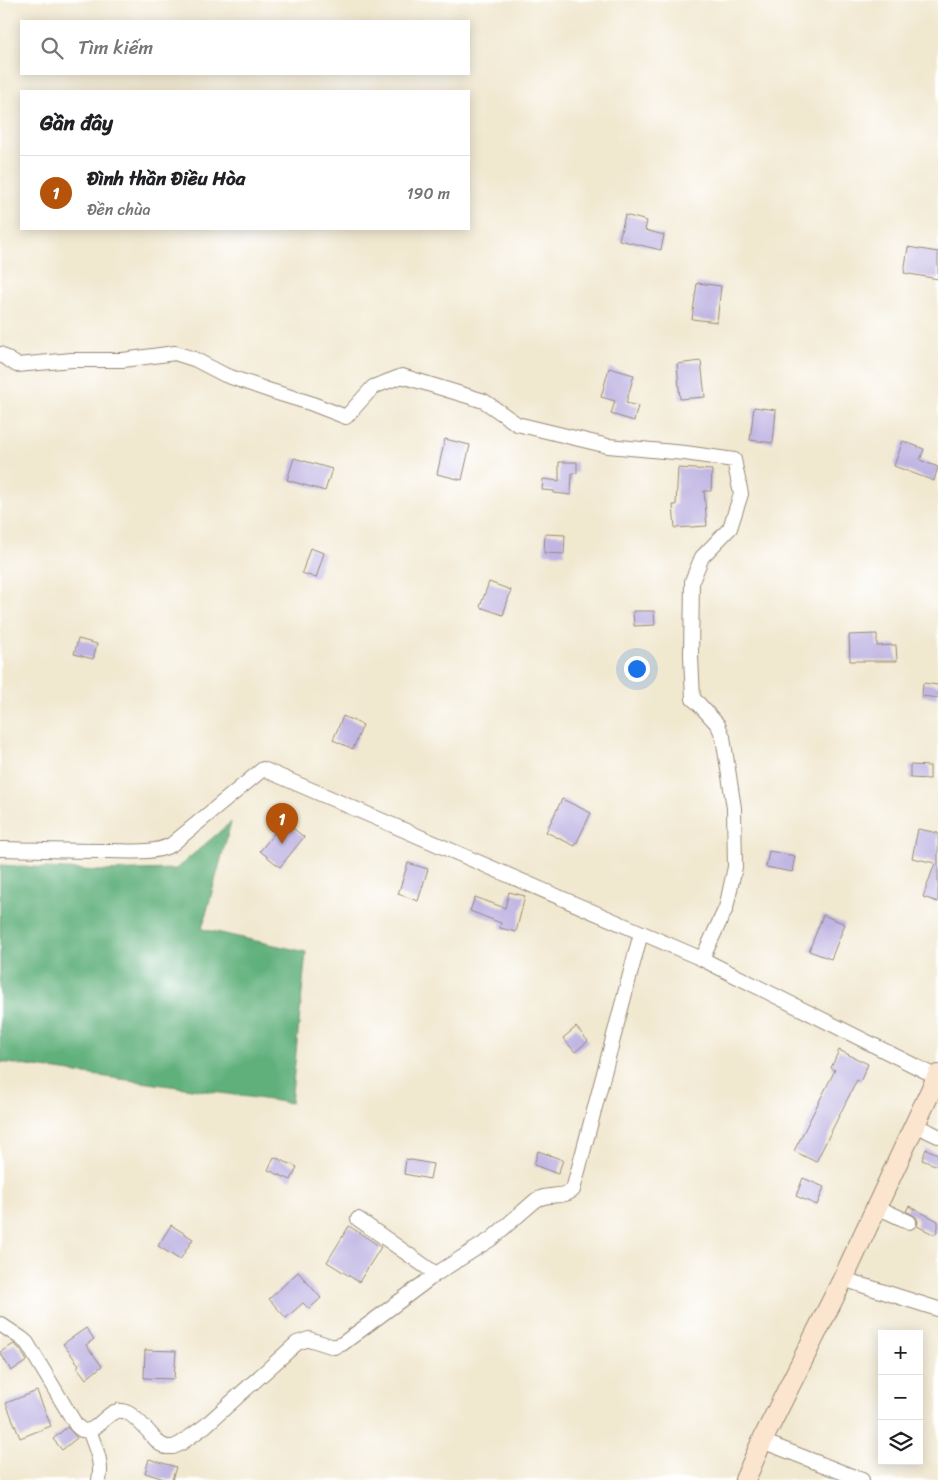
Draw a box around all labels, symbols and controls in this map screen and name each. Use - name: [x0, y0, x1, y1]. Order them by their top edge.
- search box: [20, 20, 470, 75]
- text: Tìm kiếm: [78, 31, 153, 64]
- icon: search: [38, 34, 66, 62]
- text: Gần đây: [40, 104, 113, 142]
- text: Đình thần Điều Hòa: [87, 162, 245, 195]
- text: 1: [53, 179, 59, 208]
- text: 190 m: [407, 179, 450, 208]
- text: Đền chùa: [87, 195, 151, 224]
- your location: [624, 656, 650, 682]
- pin: 1: [266, 803, 298, 844]
- map controls: [878, 1330, 923, 1465]
- button: +: [878, 1330, 923, 1375]
- button: −: [878, 1375, 923, 1420]
- button: layers: [878, 1420, 923, 1465]

